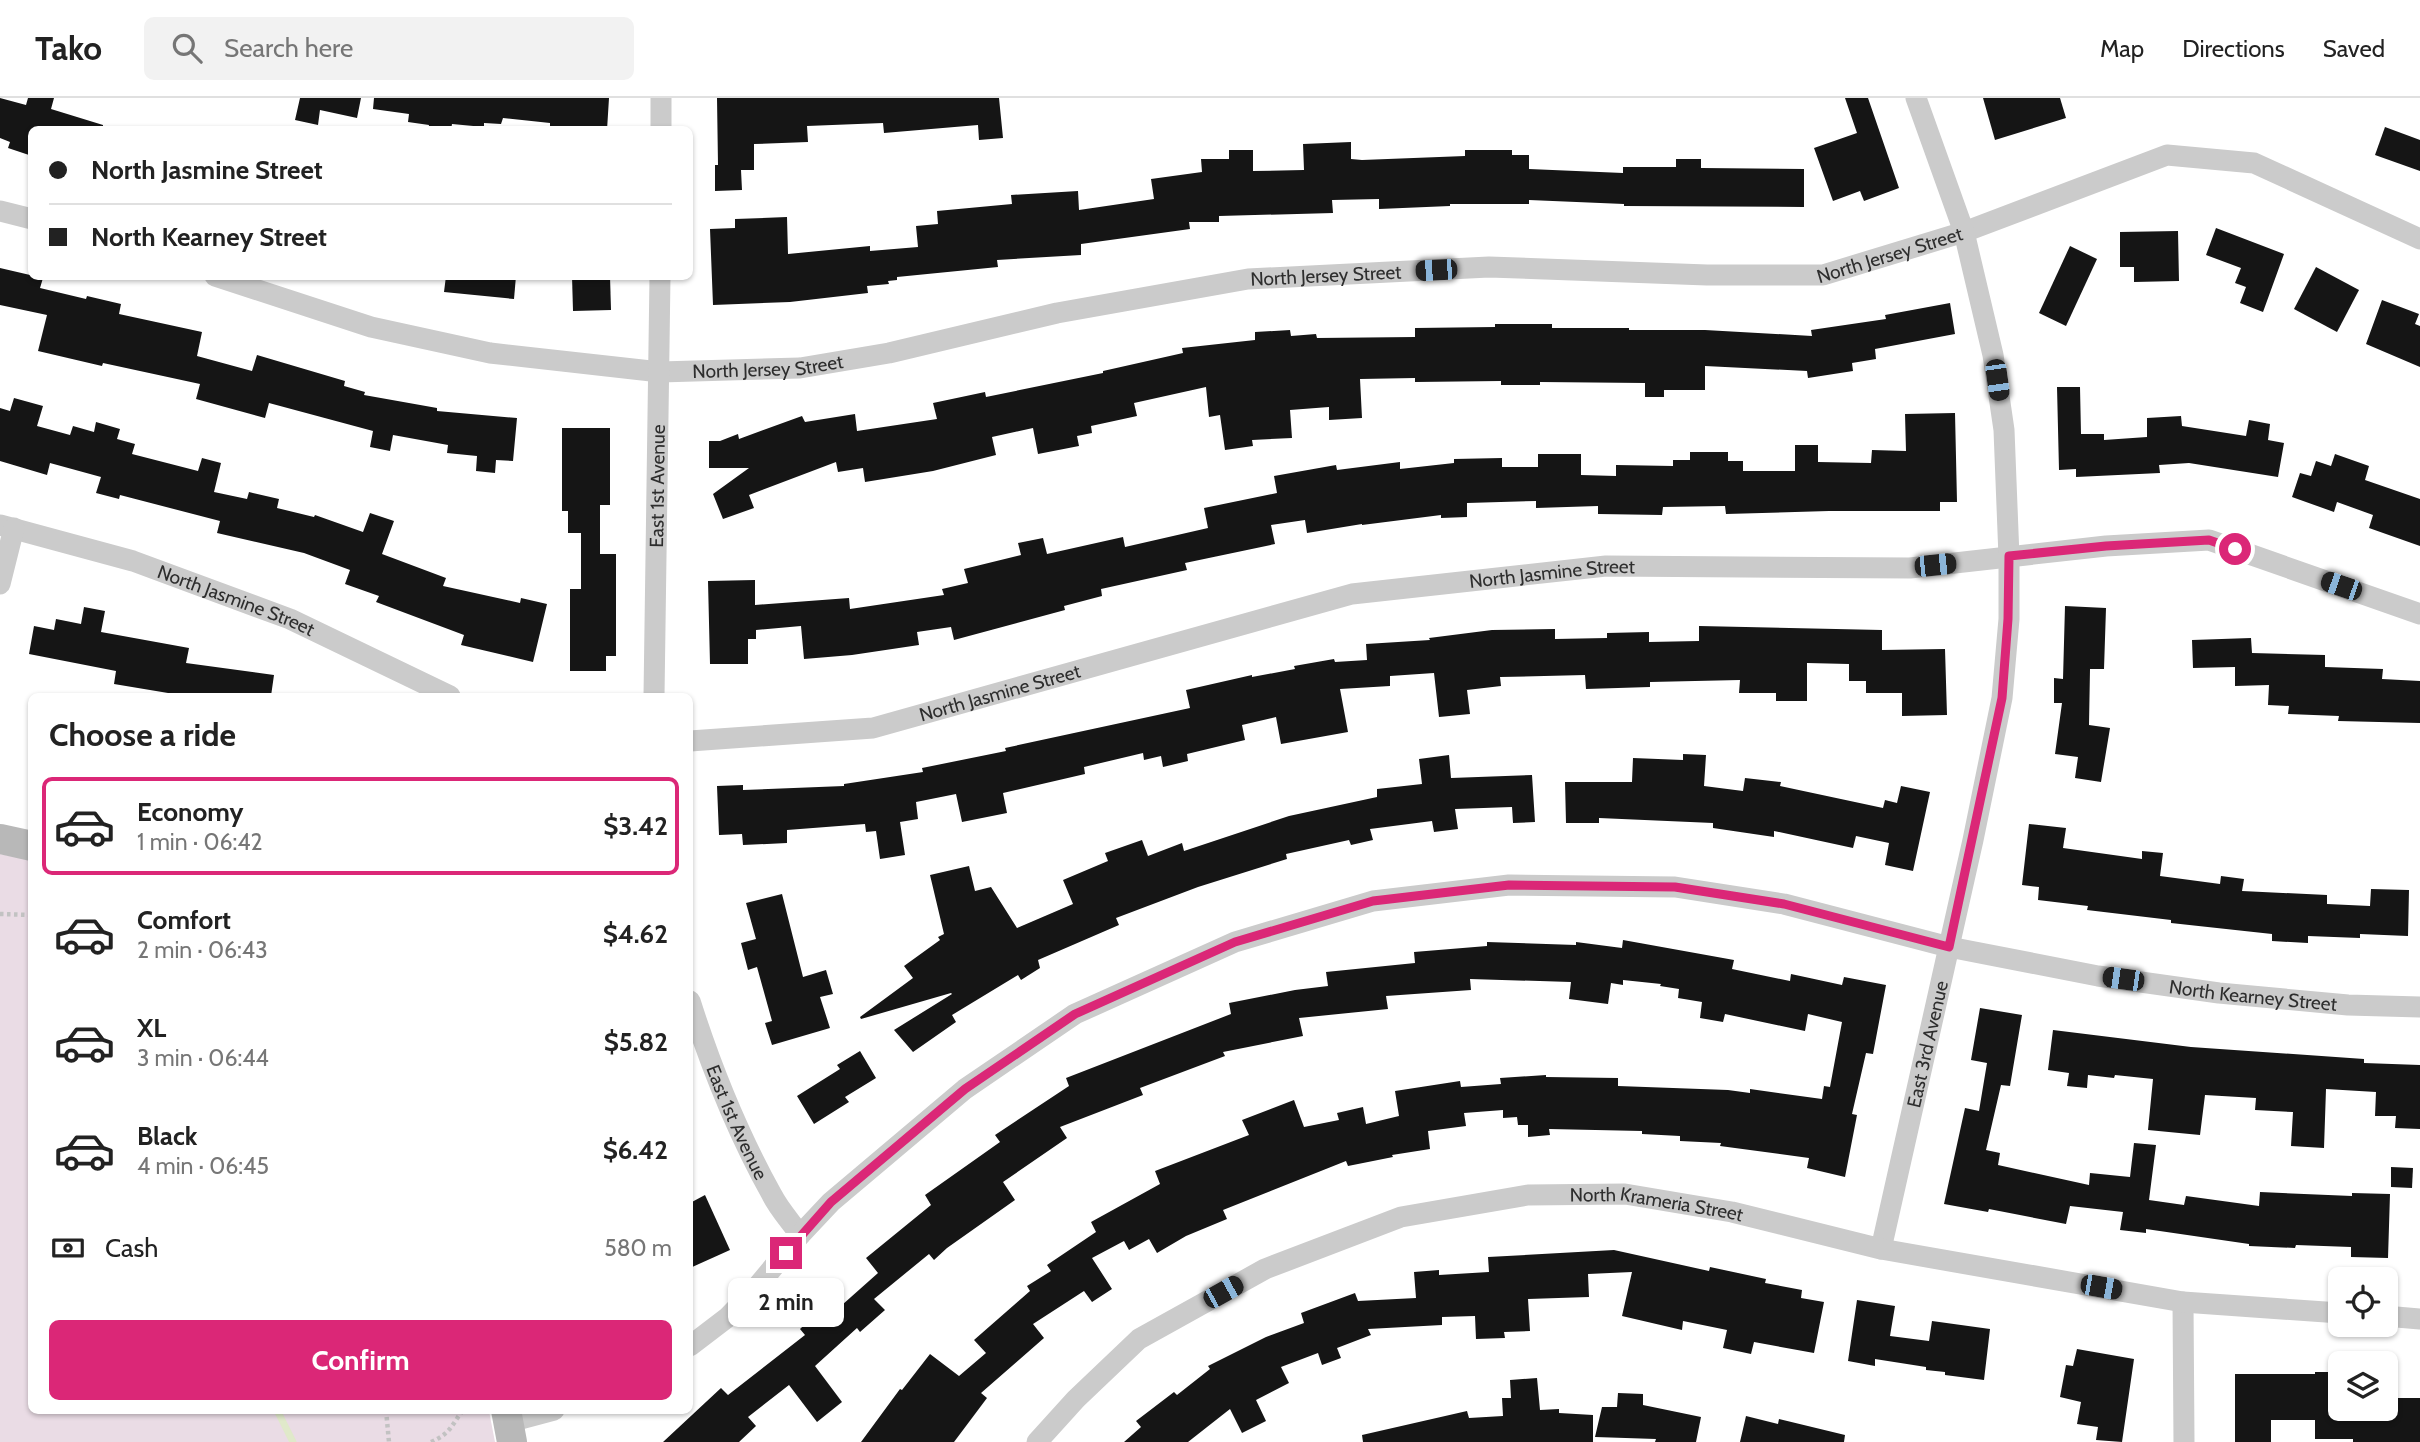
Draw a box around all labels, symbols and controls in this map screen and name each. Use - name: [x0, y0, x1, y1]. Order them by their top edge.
- search box: [144, 17, 634, 80]
- text: Tako: [35, 28, 102, 68]
- icon: search: [168, 29, 206, 67]
- text: Search here: [224, 32, 353, 64]
- text: Map: [2100, 34, 2144, 63]
- text: Directions: [2182, 34, 2285, 63]
- text: Saved: [2323, 34, 2385, 63]
- text: North Jasmine Street: [91, 154, 323, 186]
- text: North Kearney Street: [91, 221, 327, 253]
- street label: North Jersey Street: [1814, 221, 1966, 288]
- car: [1415, 258, 1458, 282]
- street label: North Jersey Street: [1250, 260, 1403, 290]
- street label: North Jersey Street: [692, 349, 845, 383]
- car: [1984, 358, 2011, 402]
- street label: East 1st Avenue: [645, 424, 669, 548]
- route start: [2219, 533, 2251, 565]
- car: [1914, 552, 1957, 578]
- street label: North Jasmine Street: [1468, 554, 1636, 593]
- street label: North Jasmine Street: [154, 560, 319, 641]
- car: [2318, 569, 2365, 603]
- street label: North Jasmine Street: [916, 659, 1083, 726]
- text: Choose a ride: [49, 715, 236, 754]
- icon: car: [53, 795, 116, 858]
- text: Economy: [137, 796, 243, 828]
- text: $3.42: [603, 810, 668, 842]
- text: 1 min · 06:42: [137, 828, 263, 856]
- icon: car: [53, 903, 116, 966]
- text: Comfort: [137, 904, 231, 936]
- text: $4.62: [603, 918, 668, 950]
- text: 2 min · 06:43: [137, 936, 268, 964]
- car: [2101, 966, 2146, 992]
- street label: North Kearney Street: [2168, 975, 2339, 1015]
- street label: East 3rd Avenue: [1902, 978, 1953, 1110]
- icon: car: [53, 1011, 116, 1074]
- text: XL: [137, 1012, 166, 1044]
- text: $5.82: [604, 1026, 668, 1058]
- text: 3 min · 06:44: [137, 1044, 269, 1072]
- street label: East 1st Avenue: [702, 1061, 773, 1184]
- icon: car: [53, 1119, 116, 1182]
- text: Black: [137, 1120, 197, 1152]
- text: $6.42: [603, 1134, 668, 1166]
- text: 4 min · 06:45: [137, 1152, 269, 1180]
- street label: North Krameria Street: [1570, 1182, 1746, 1226]
- icon: cash: [49, 1229, 87, 1267]
- text: Cash: [105, 1232, 158, 1264]
- text: 580 m: [604, 1234, 672, 1262]
- route end: [770, 1237, 802, 1269]
- map controls: [2328, 1267, 2398, 1421]
- button: locate: [2328, 1267, 2398, 1337]
- car: [1200, 1273, 1247, 1311]
- car: [2079, 1273, 2124, 1301]
- callout: 2 min: [728, 1278, 844, 1326]
- text: 2 min: [758, 1288, 814, 1316]
- button: Confirm: [49, 1320, 672, 1400]
- button: layers: [2328, 1351, 2398, 1421]

